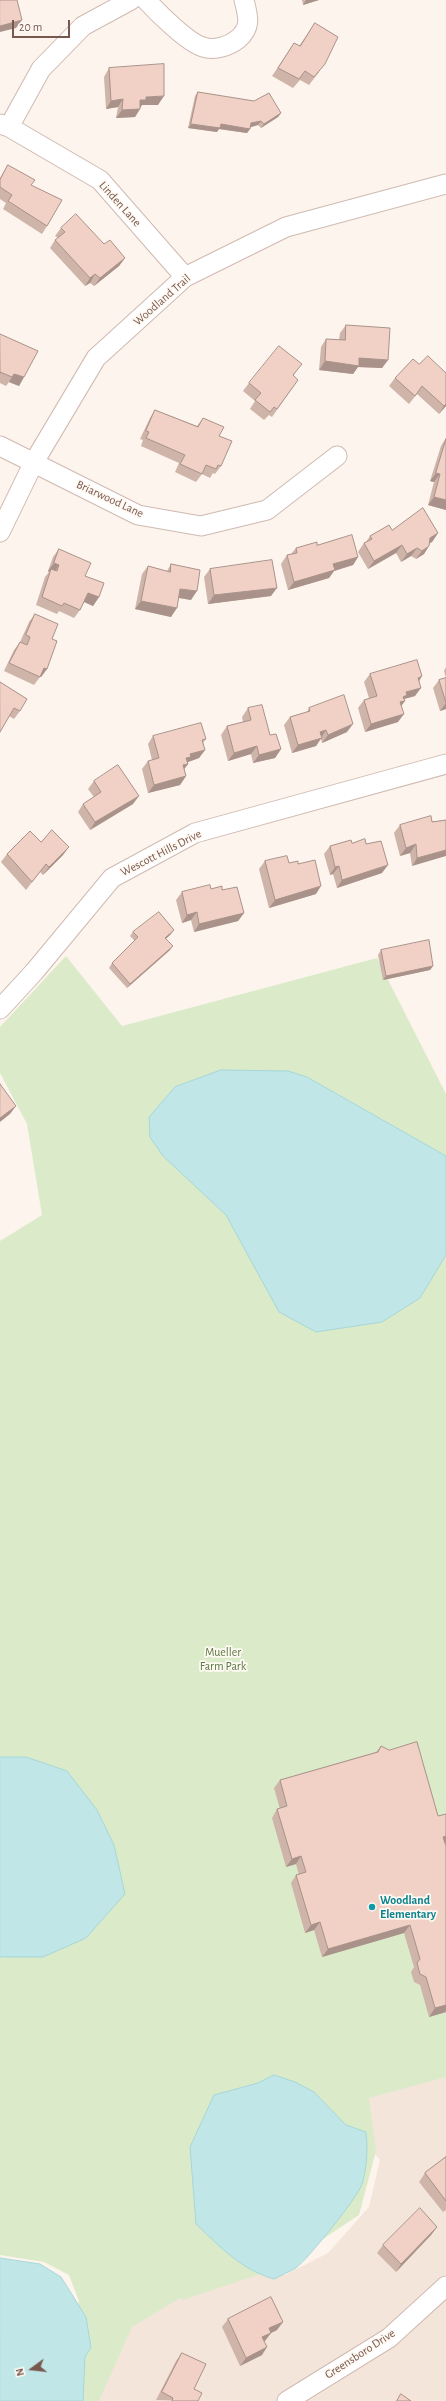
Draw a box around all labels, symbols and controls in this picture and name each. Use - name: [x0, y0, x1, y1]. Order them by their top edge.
- scale bar: [14, 12, 72, 38]
- text: 20 m: [19, 21, 42, 33]
- street label: Linden Lane: [96, 178, 144, 230]
- street label: Woodland Trail: [130, 271, 194, 329]
- street label: Briarwood Lane: [74, 477, 146, 521]
- street label: Wescott Hills Drive: [118, 826, 204, 880]
- park label: Mueller Farm Park: [200, 1645, 246, 1673]
- place label: Woodland Elementary: [380, 1893, 436, 1921]
- marker: Woodland Elementary: [367, 1902, 377, 1912]
- street label: Greensboro Drive: [322, 2326, 398, 2382]
- north arrow: [12, 2349, 52, 2389]
- text: N: [14, 2367, 26, 2377]

